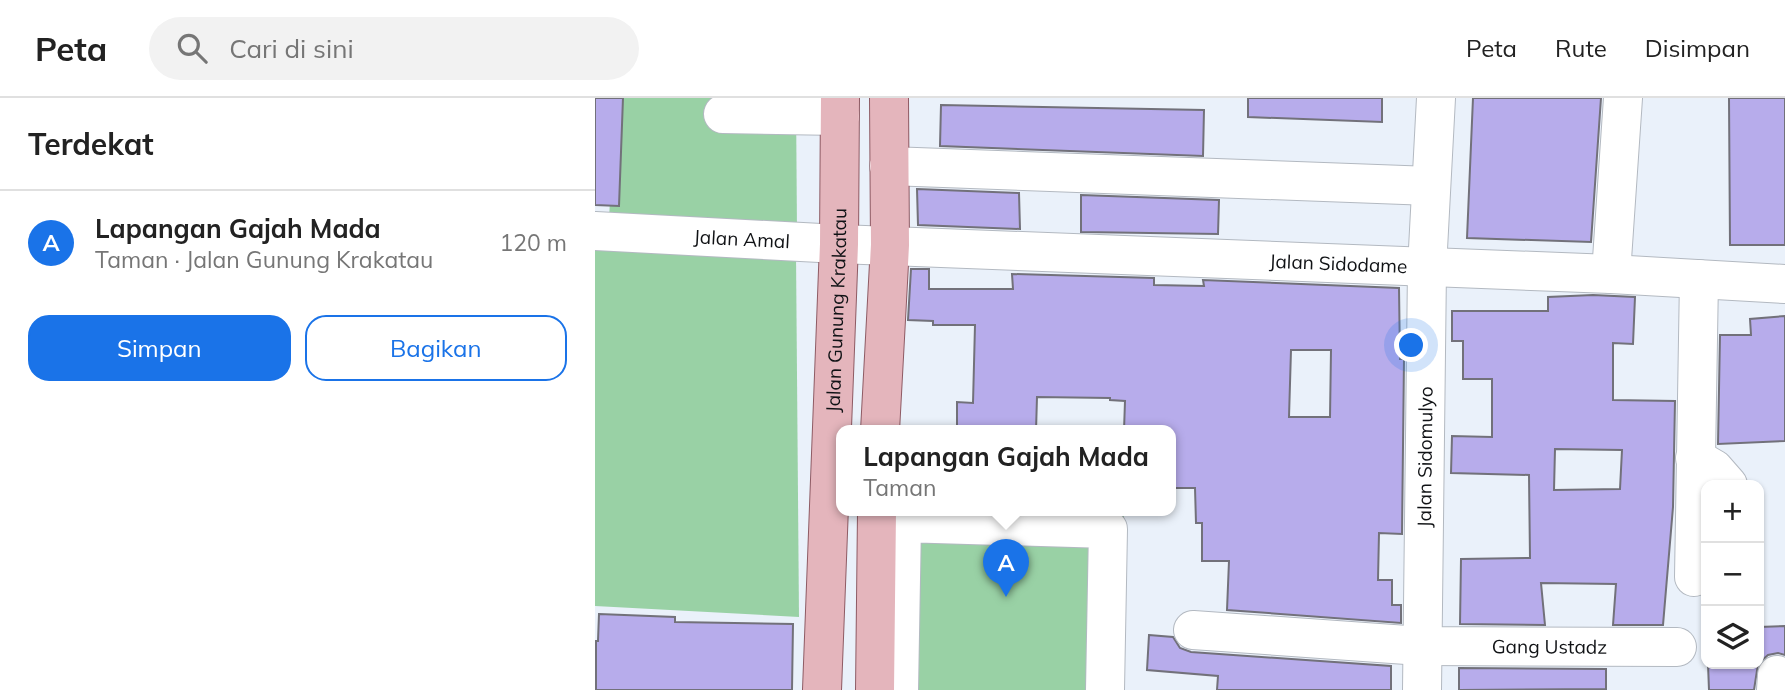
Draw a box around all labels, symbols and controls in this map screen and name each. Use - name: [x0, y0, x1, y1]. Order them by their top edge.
- search box: [149, 17, 639, 80]
- text: Peta: [35, 28, 107, 69]
- icon: search: [173, 29, 211, 67]
- text: Cari di sini: [229, 32, 354, 65]
- text: Peta: [1466, 33, 1517, 63]
- text: Rute: [1555, 33, 1607, 63]
- text: Disimpan: [1645, 33, 1750, 63]
- text: Terdekat: [28, 125, 154, 163]
- street label: Jalan Gunung Krakatau: [821, 208, 851, 413]
- text: Lapangan Gajah Mada: [95, 212, 381, 245]
- street label: Jalan Amal: [693, 224, 791, 253]
- text: A: [42, 228, 60, 257]
- text: 120 m: [499, 228, 567, 257]
- text: Taman · Jalan Gunung Krakatau: [95, 245, 433, 274]
- street label: Jalan Sidodame: [1269, 249, 1408, 278]
- button: Simpan: [28, 315, 291, 381]
- button: Bagikan: [305, 315, 567, 381]
- your location: [1394, 328, 1428, 362]
- street label: Jalan Sidomulyo: [1412, 386, 1438, 528]
- popup: [836, 425, 1176, 516]
- text: Lapangan Gajah Mada: [863, 440, 1149, 473]
- text: Taman: [863, 473, 937, 502]
- map controls: [1701, 480, 1764, 669]
- button: +: [1701, 480, 1764, 543]
- pin: A: [983, 539, 1029, 597]
- button: −: [1701, 543, 1764, 606]
- button: layers: [1701, 606, 1764, 669]
- street label: Gang Ustadz: [1492, 634, 1607, 659]

